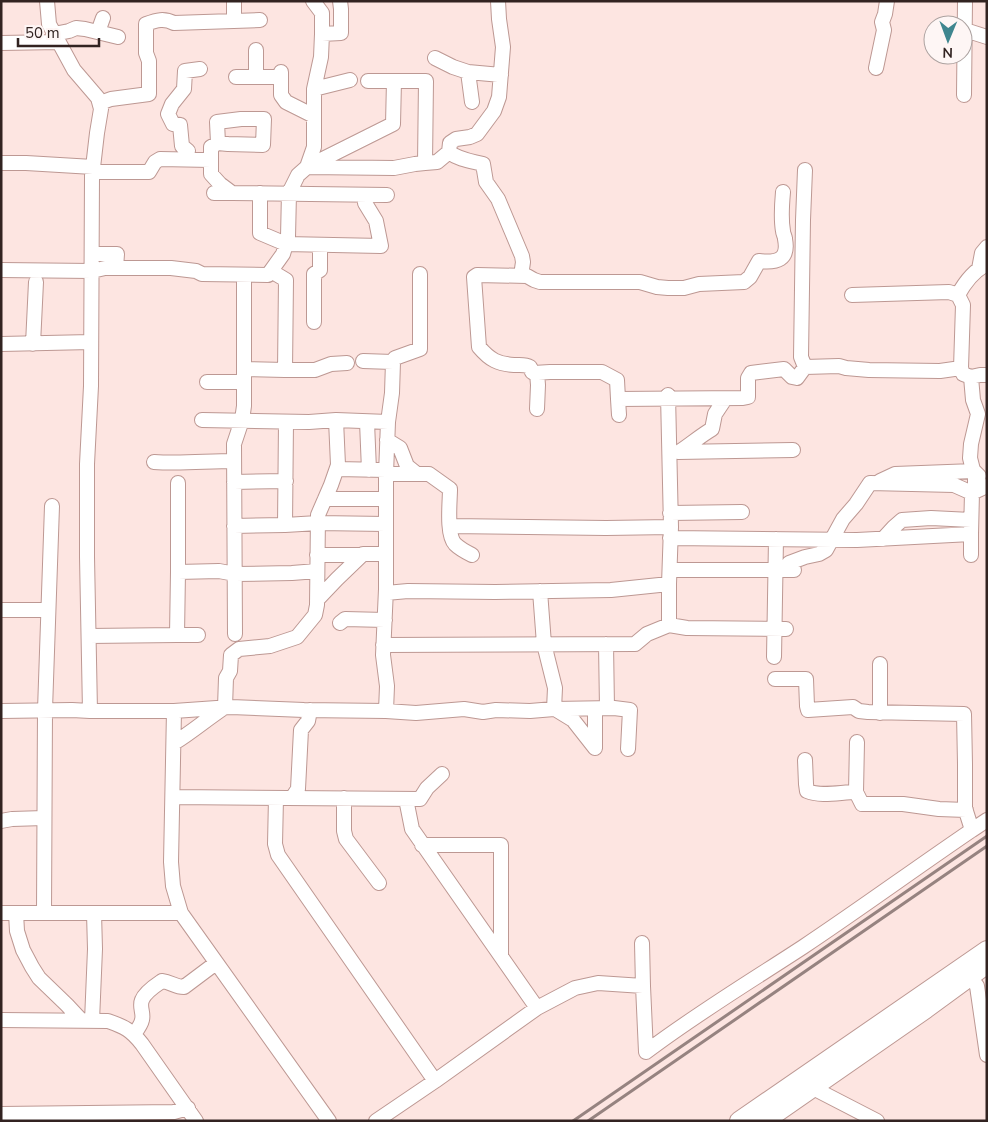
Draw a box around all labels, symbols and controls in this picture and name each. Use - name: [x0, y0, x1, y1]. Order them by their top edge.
- scale bar: [18, 15, 99, 47]
- north arrow: [923, 15, 973, 65]
- text: 50 m: [25, 23, 60, 43]
- text: N: [942, 43, 953, 62]

